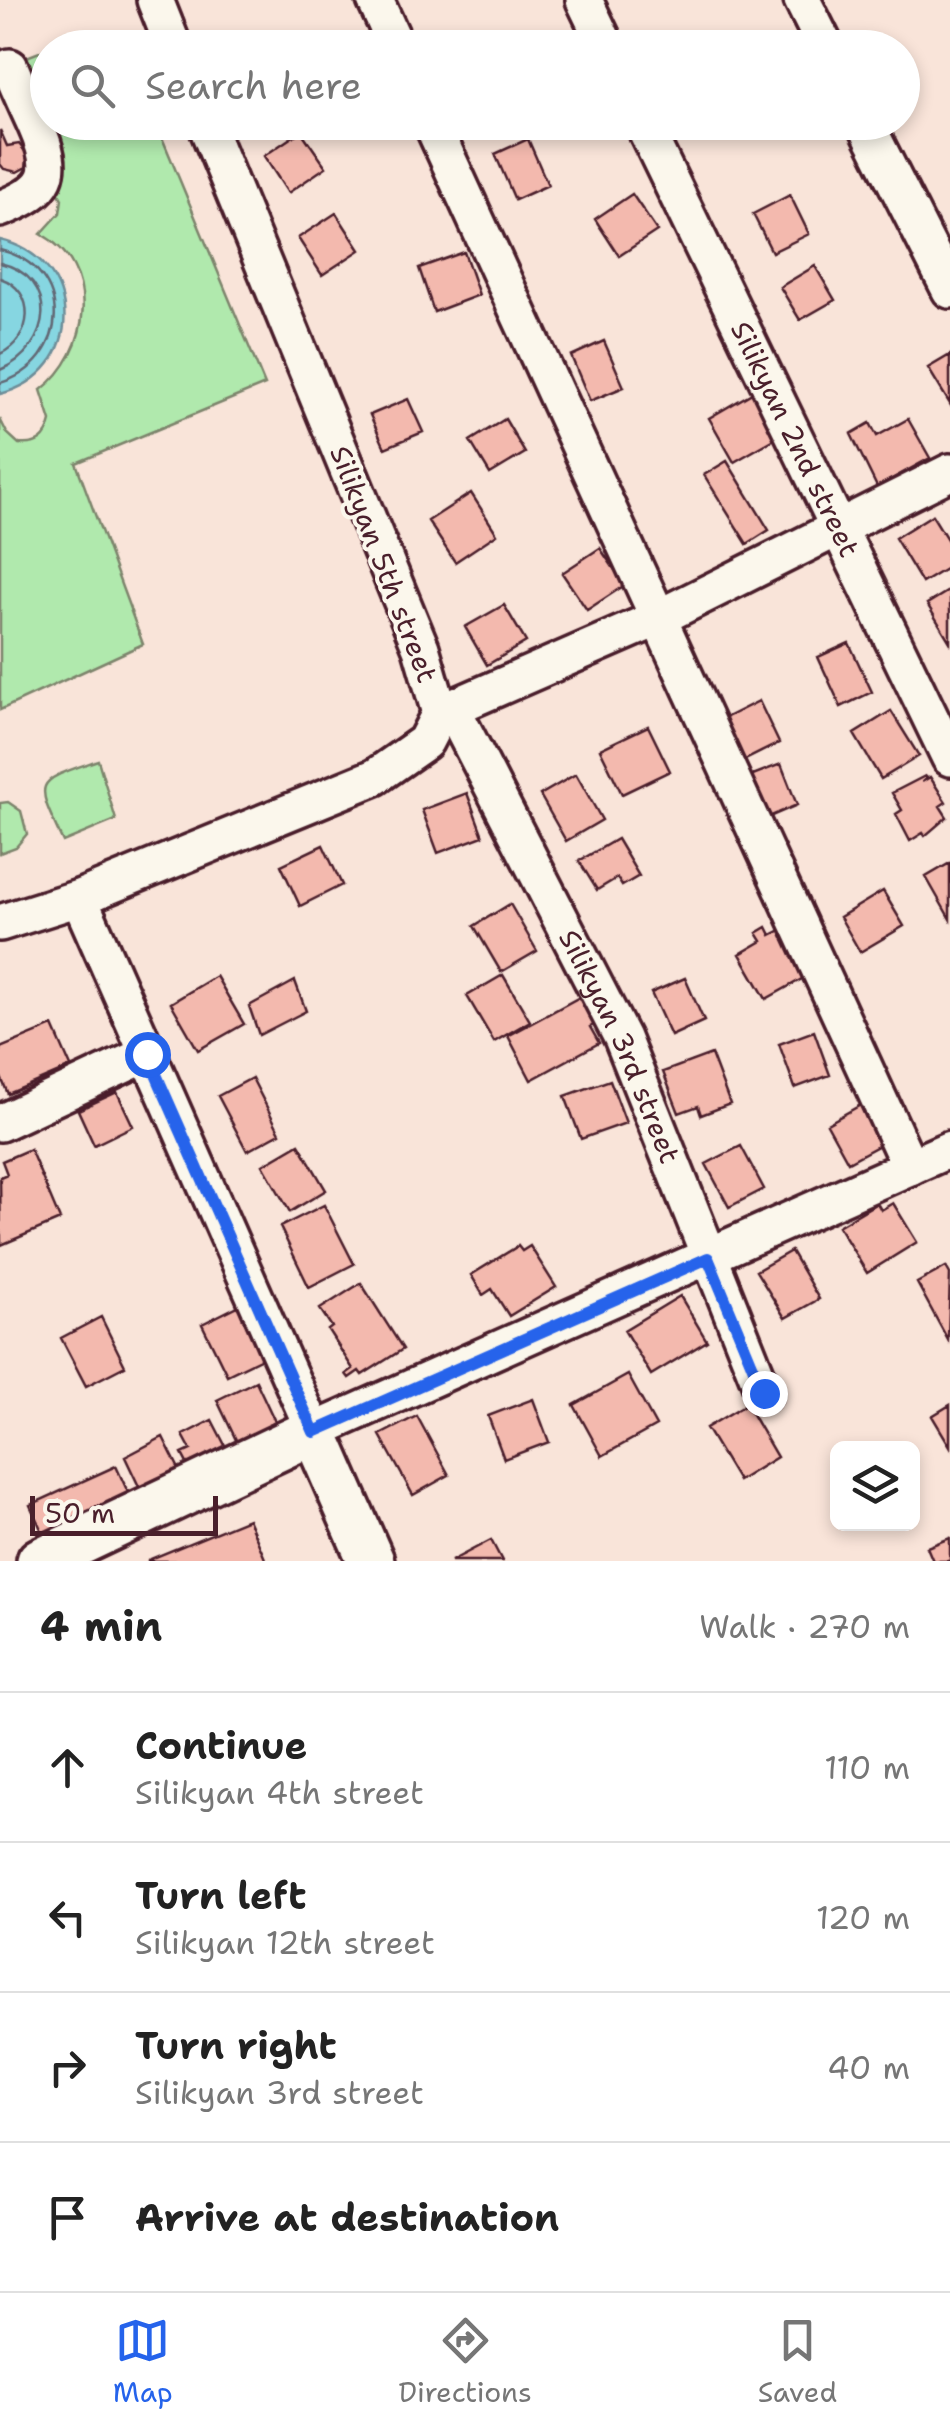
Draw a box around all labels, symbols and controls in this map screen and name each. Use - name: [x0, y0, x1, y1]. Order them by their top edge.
- search box: [30, 30, 920, 140]
- icon: search: [65, 58, 120, 113]
- text: Search here: [145, 60, 362, 111]
- street label: Silikyan 2nd street: [722, 315, 869, 563]
- street label: Silikyan 5th street: [321, 440, 447, 688]
- street label: Silikyan 3rd street: [550, 923, 689, 1169]
- route start: [125, 1032, 171, 1078]
- route end: [742, 1371, 788, 1417]
- map controls: [830, 1441, 920, 1531]
- button: layers: [830, 1441, 920, 1531]
- scale bar: [30, 1491, 218, 1536]
- text: 50 m: [45, 1494, 115, 1532]
- text: 4 min: [40, 1598, 162, 1654]
- text: Walk · 270 m: [699, 1605, 910, 1648]
- text: Continue: [135, 1720, 307, 1771]
- icon: ahead: [40, 1740, 95, 1795]
- text: 110 m: [824, 1746, 910, 1789]
- text: Silikyan 4th street: [135, 1771, 424, 1814]
- text: Turn left: [135, 1870, 307, 1921]
- icon: left: [40, 1890, 95, 1945]
- text: 120 m: [816, 1896, 910, 1939]
- text: Silikyan 12th street: [135, 1921, 435, 1964]
- text: Turn right: [135, 2020, 337, 2071]
- icon: right: [40, 2040, 95, 2095]
- text: 40 m: [827, 2046, 910, 2089]
- text: Silikyan 3rd street: [135, 2071, 424, 2114]
- icon: arrive: [40, 2190, 95, 2245]
- text: Arrive at destination: [135, 2192, 559, 2243]
- tab: Map: [113, 2313, 173, 2411]
- tab: Directions: [398, 2313, 532, 2411]
- tab: Saved: [758, 2313, 837, 2411]

